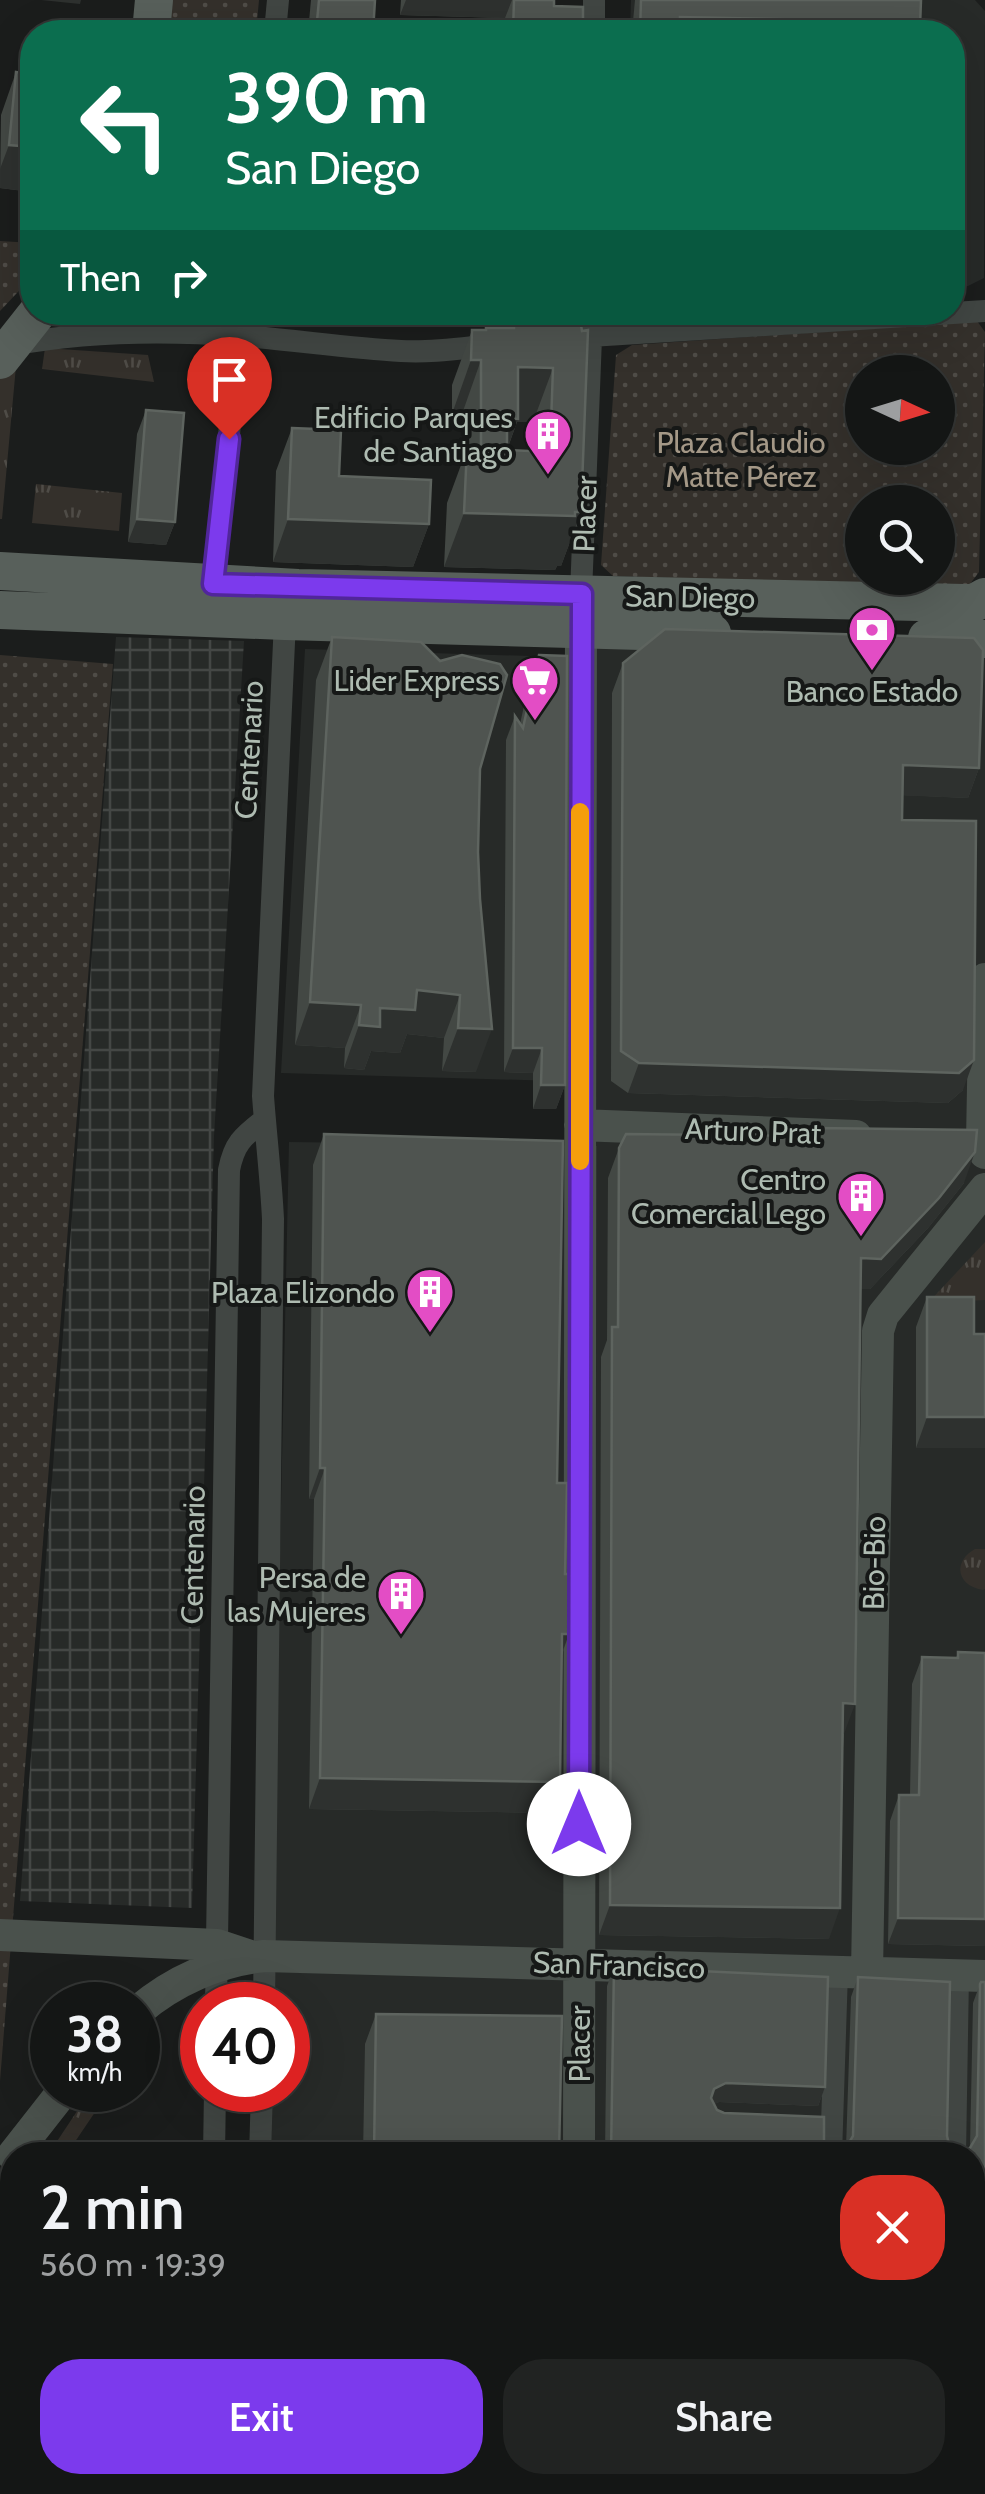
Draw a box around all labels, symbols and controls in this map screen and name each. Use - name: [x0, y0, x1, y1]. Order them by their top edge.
- text: 390 m: [225, 55, 428, 141]
- icon: left: [60, 60, 190, 190]
- text: San Diego: [225, 141, 420, 195]
- icon: right: [161, 250, 216, 305]
- text: Then: [60, 254, 141, 301]
- pin: [187, 337, 272, 440]
- icon: arrive: [202, 352, 257, 407]
- north arrow: [845, 355, 955, 465]
- map controls: [845, 355, 955, 595]
- place label: Edificio Parques de Santiago: [314, 399, 513, 470]
- building icon: Edificio Parques de Santiago: [522, 408, 574, 476]
- park label: Plaza Claudio Matte Pérez: [657, 424, 825, 495]
- street label: Placer: [565, 474, 605, 553]
- button: search: [845, 485, 955, 595]
- street label: San Diego: [625, 577, 755, 617]
- bank icon: Banco Estado: [846, 604, 898, 672]
- supermarket icon: Lider Express: [509, 654, 561, 722]
- place label: Lider Express: [334, 662, 500, 699]
- place label: Banco Estado: [786, 673, 958, 710]
- street label: Centenario: [227, 680, 271, 820]
- street label: Arturo Prat: [684, 1110, 822, 1152]
- place label: Centro Comercial Lego: [631, 1161, 826, 1232]
- building icon: Centro Comercial Lego: [835, 1170, 887, 1238]
- building icon: Plaza Elizondo: [404, 1266, 456, 1334]
- place label: Plaza Elizondo: [211, 1274, 395, 1311]
- street label: Centenario: [173, 1485, 213, 1625]
- street label: Bio-Bio: [855, 1516, 893, 1610]
- place label: Persa de las Mujeres: [227, 1559, 366, 1630]
- building icon: Persa de las Mujeres: [375, 1568, 427, 1636]
- position arrow: [527, 1772, 631, 1876]
- street label: San Francisco: [532, 1944, 706, 1986]
- speed limit sign: 40: [180, 1982, 310, 2112]
- text: 38: [66, 2004, 124, 2065]
- street label: Placer: [561, 2005, 598, 2082]
- text: km/h: [68, 2057, 122, 2087]
- text: 2 min: [40, 2171, 185, 2244]
- button: close: [840, 2175, 945, 2280]
- text: 560 m · 19:39: [40, 2245, 226, 2284]
- button: Exit: [40, 2359, 483, 2474]
- button: Share: [503, 2359, 945, 2474]

